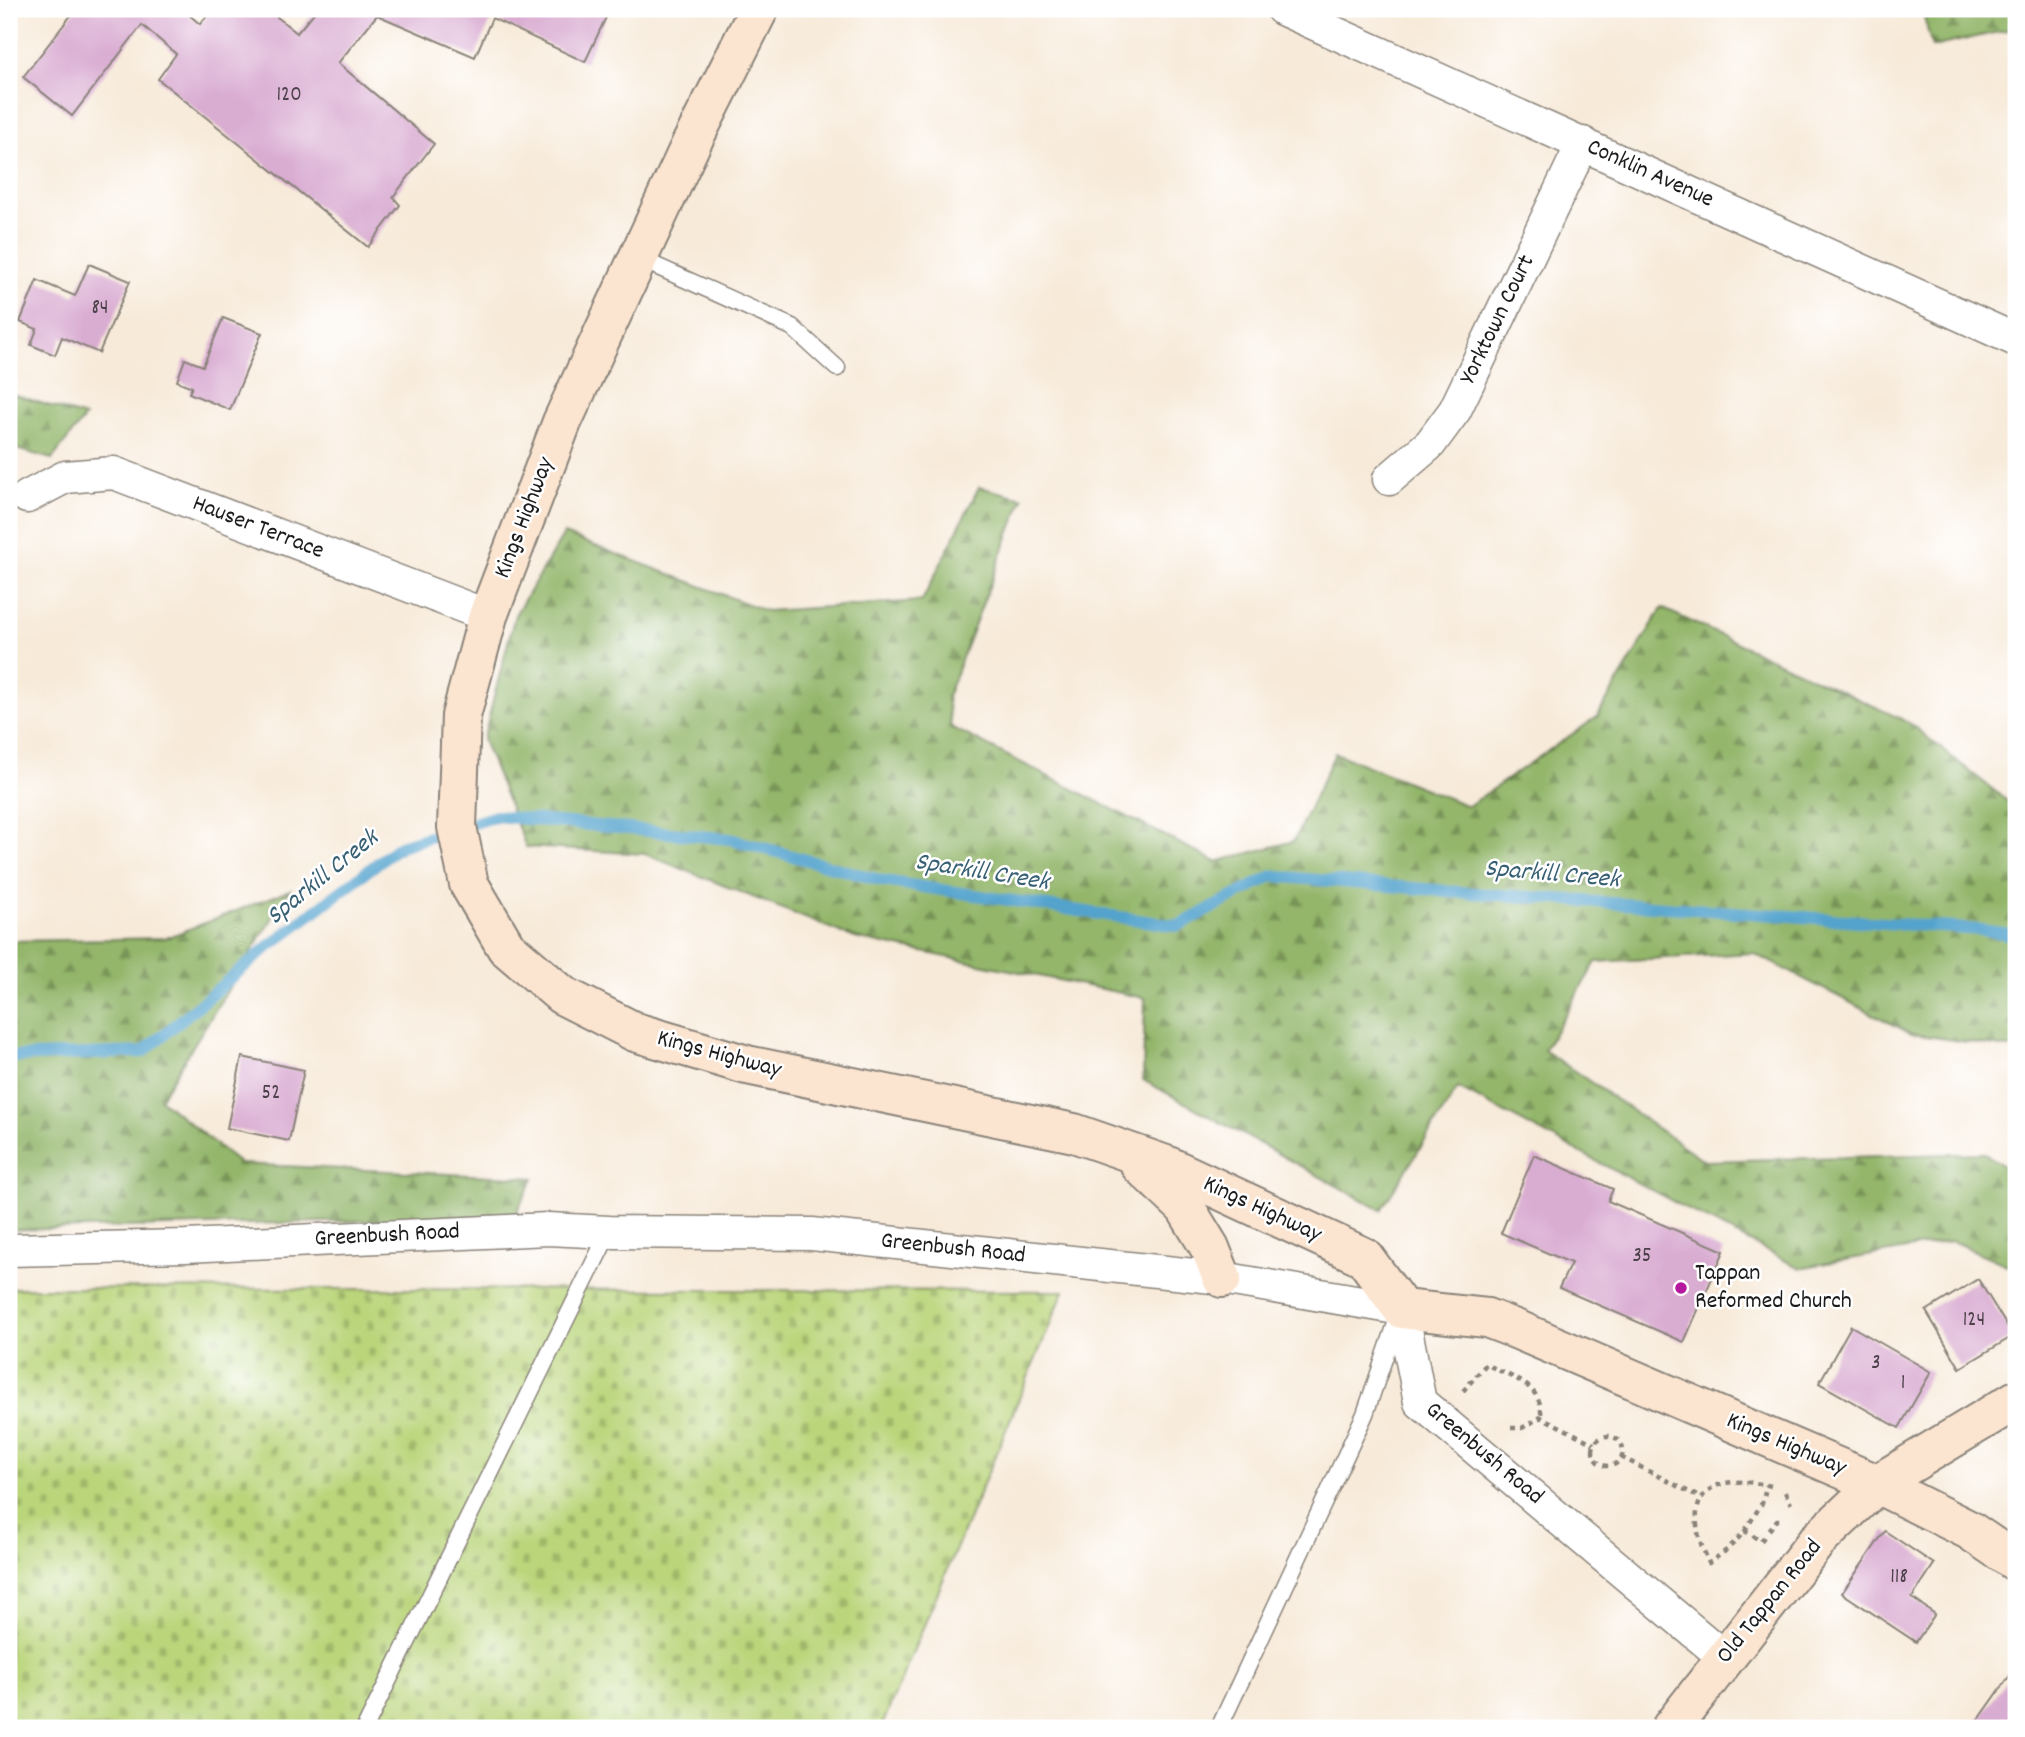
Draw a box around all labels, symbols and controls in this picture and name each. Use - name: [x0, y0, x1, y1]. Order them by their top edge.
- house number: 120: [276, 81, 302, 111]
- street label: Conklin Avenue: [1581, 131, 1719, 217]
- street label: Yorktown Court: [1452, 249, 1544, 391]
- house number: 84: [91, 294, 109, 324]
- street label: Kings Highway: [486, 451, 564, 584]
- street label: Hauser Terrace: [187, 487, 329, 569]
- water label: Sparkill Creek: [259, 820, 389, 935]
- water label: Sparkill Creek: [912, 844, 1054, 902]
- water label: Sparkill Creek: [1483, 851, 1623, 900]
- street label: Kings Highway: [653, 1022, 786, 1088]
- house number: 52: [262, 1079, 280, 1109]
- street label: Kings Highway: [1197, 1168, 1328, 1253]
- street label: Greenbush Road: [313, 1215, 461, 1257]
- street label: Greenbush Road: [879, 1224, 1027, 1274]
- house number: 35: [1632, 1242, 1652, 1272]
- place label: Tappan Reformed Church: [1695, 1257, 1852, 1319]
- marker: Tappan Reformed Church: [1673, 1280, 1689, 1296]
- house number: 124: [1963, 1306, 1985, 1336]
- house number: 3: [1871, 1349, 1881, 1379]
- house number: 1: [1901, 1369, 1905, 1399]
- street label: Greenbush Road: [1417, 1394, 1551, 1514]
- street label: Kings Highway: [1721, 1404, 1852, 1486]
- street label: Old Tappan Road: [1709, 1532, 1831, 1672]
- house number: 118: [1890, 1563, 1908, 1593]

